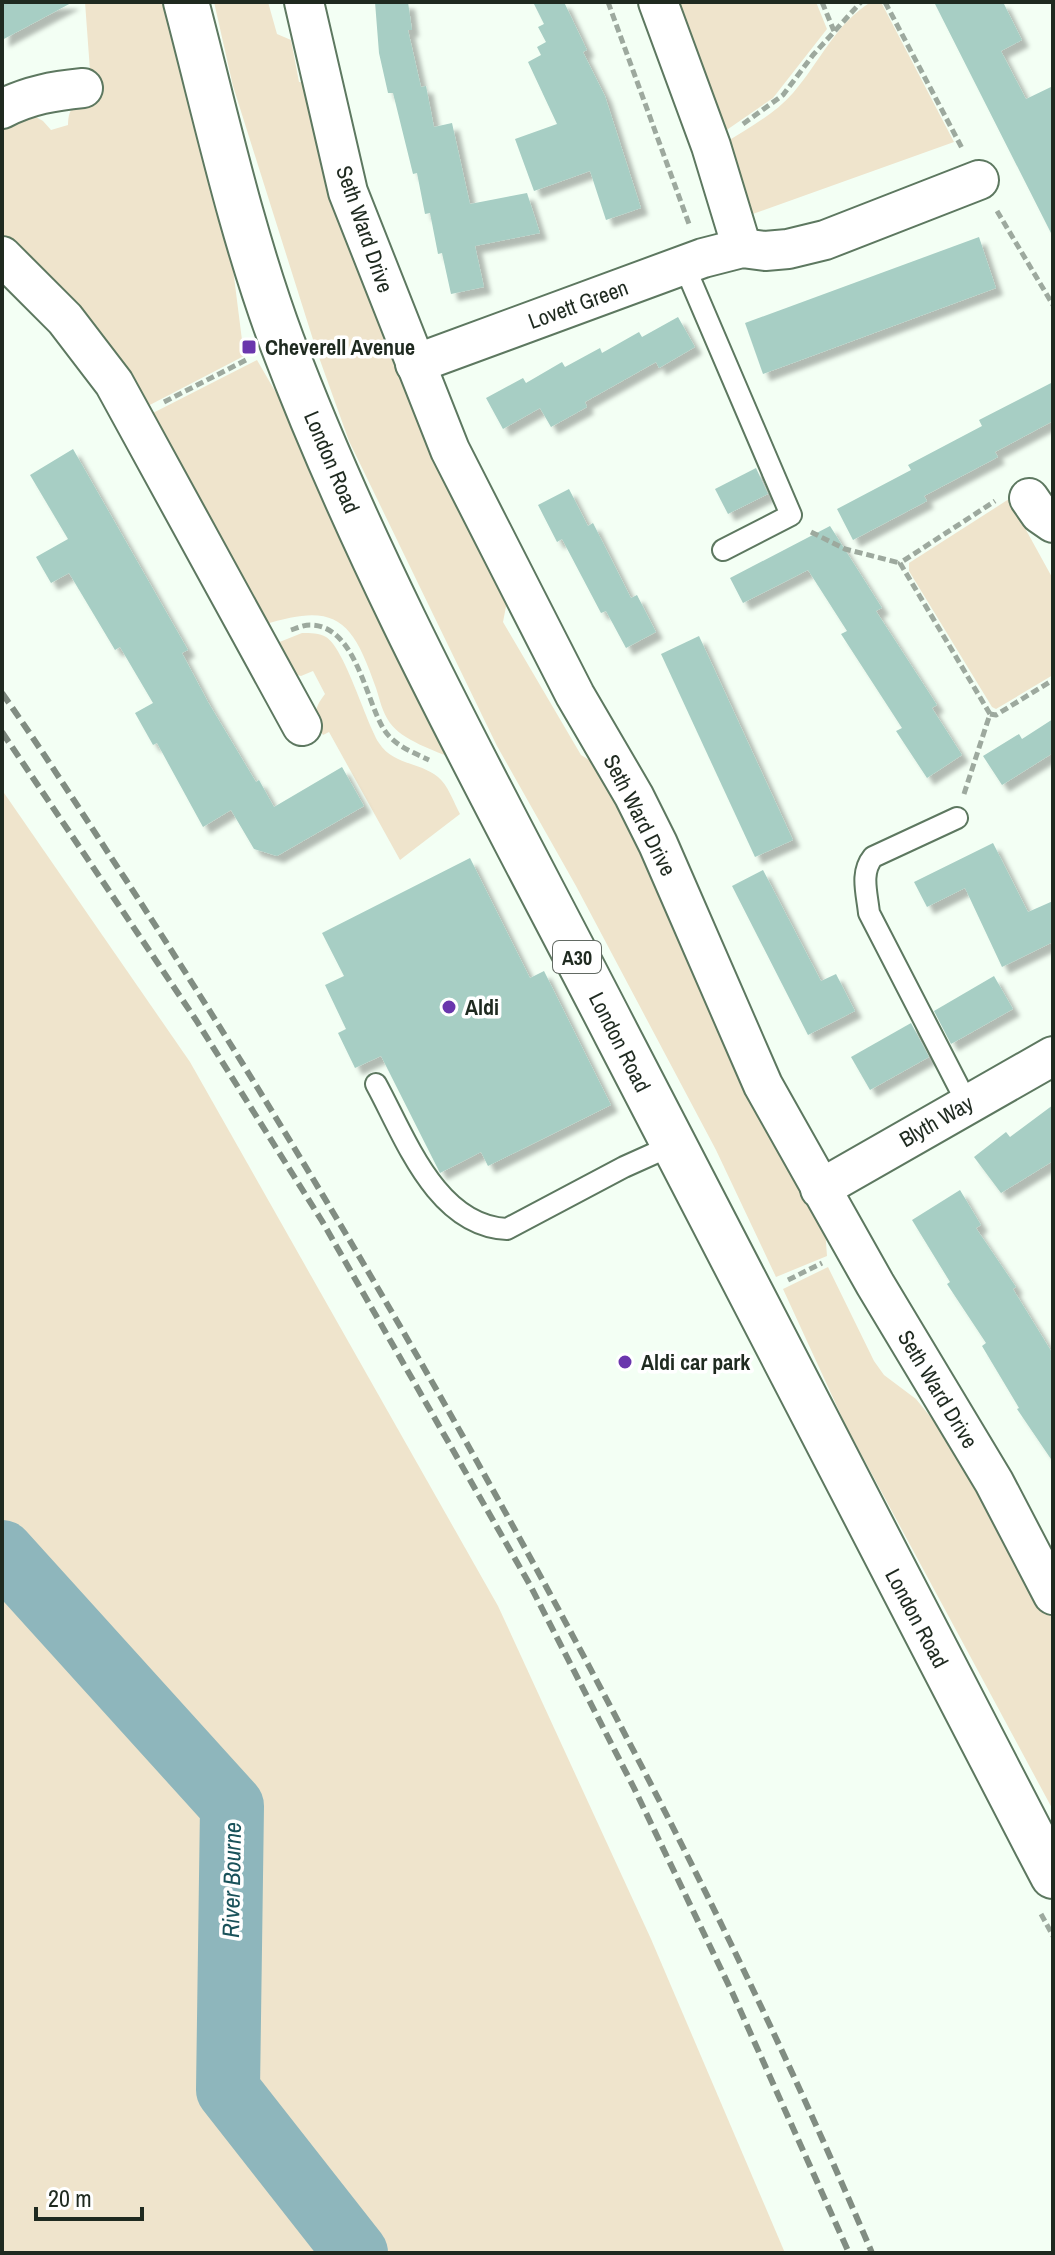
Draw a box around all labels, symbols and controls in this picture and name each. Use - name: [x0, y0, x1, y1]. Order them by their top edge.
- street label: Seth Ward Drive: [329, 161, 401, 297]
- street label: Lovett Green: [524, 272, 632, 336]
- place label: Cheverell Avenue: [265, 332, 415, 362]
- marker: Cheverell Avenue: [240, 338, 258, 356]
- street label: London Road: [297, 406, 367, 518]
- street label: Seth Ward Drive: [597, 749, 683, 881]
- road number: A30: [553, 941, 601, 973]
- street label: London Road: [582, 987, 658, 1097]
- place label: Aldi: [465, 992, 499, 1022]
- marker: Aldi: [440, 998, 458, 1016]
- street label: Blyth Way: [894, 1088, 978, 1154]
- street label: Seth Ward Drive: [891, 1324, 985, 1454]
- place label: Aldi car park: [641, 1347, 751, 1377]
- marker: Aldi car park: [616, 1353, 634, 1371]
- street label: London Road: [878, 1563, 956, 1673]
- water label: River Bourne: [214, 1822, 248, 1938]
- scale bar: [36, 2171, 142, 2221]
- text: 20 m: [48, 2182, 92, 2214]

